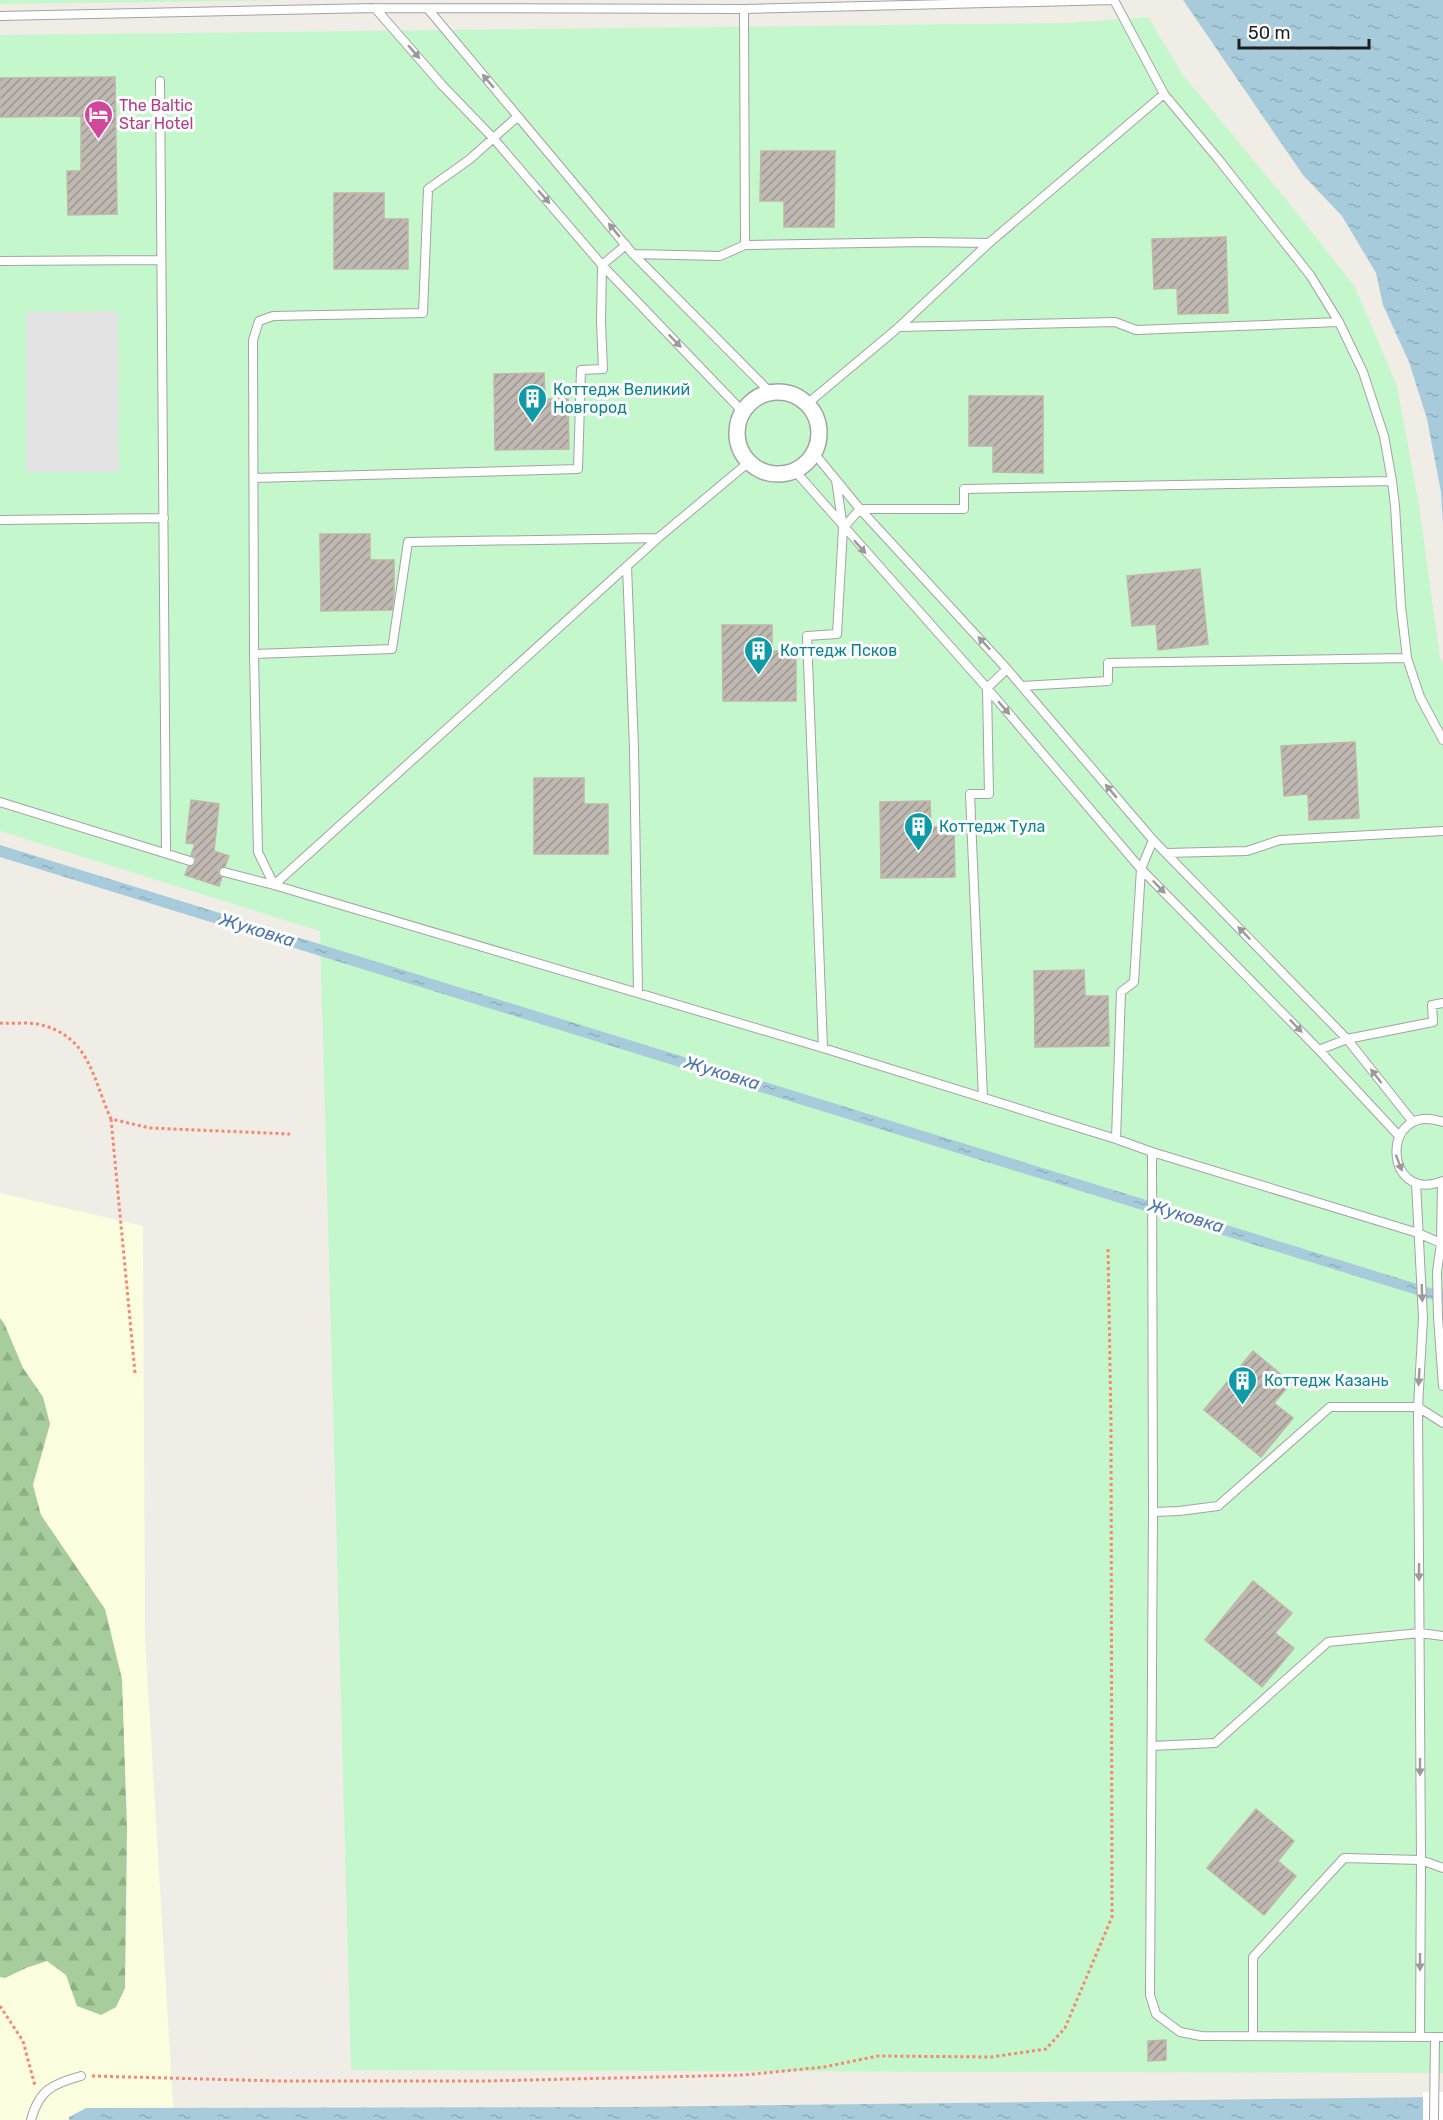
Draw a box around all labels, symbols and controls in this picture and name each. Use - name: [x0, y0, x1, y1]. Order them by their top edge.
- scale bar: [1239, 12, 1370, 50]
- text: 50 m: [1248, 22, 1291, 44]
- one-way arrow: [407, 44, 420, 60]
- one-way arrow: [481, 73, 494, 89]
- place label: The Baltic Star Hotel: [119, 96, 193, 133]
- hotel icon: The Baltic Star Hotel: [82, 98, 114, 140]
- one-way arrow: [537, 189, 550, 205]
- one-way arrow: [607, 222, 620, 238]
- one-way arrow: [668, 333, 681, 348]
- place label: Коттедж Великий Новгород: [553, 380, 690, 417]
- building icon: Коттедж Великий Новгород: [516, 382, 548, 424]
- one-way arrow: [853, 539, 866, 554]
- building icon: Коттедж Псков: [743, 634, 775, 676]
- one-way arrow: [978, 636, 991, 651]
- place label: Коттедж Псков: [780, 641, 897, 660]
- one-way arrow: [997, 700, 1010, 715]
- one-way arrow: [1105, 784, 1118, 799]
- building icon: Коттедж Тула: [902, 810, 934, 852]
- place label: Коттедж Тула: [939, 817, 1045, 836]
- one-way arrow: [1152, 879, 1166, 893]
- water label: Жуковка: [216, 908, 298, 952]
- one-way arrow: [1237, 926, 1251, 941]
- one-way arrow: [1288, 1019, 1302, 1033]
- water label: Жуковка: [681, 1051, 763, 1095]
- one-way arrow: [1371, 1069, 1383, 1084]
- one-way arrow: [1394, 1154, 1404, 1172]
- water label: Жуковка: [1145, 1194, 1227, 1238]
- one-way arrow: [1417, 1284, 1426, 1303]
- building icon: Коттедж Казань: [1227, 1364, 1259, 1406]
- one-way arrow: [1415, 1367, 1424, 1386]
- place label: Коттедж Казань: [1264, 1371, 1388, 1390]
- one-way arrow: [1414, 1562, 1424, 1581]
- one-way arrow: [1415, 1757, 1425, 1776]
- one-way arrow: [1415, 1952, 1425, 1971]

